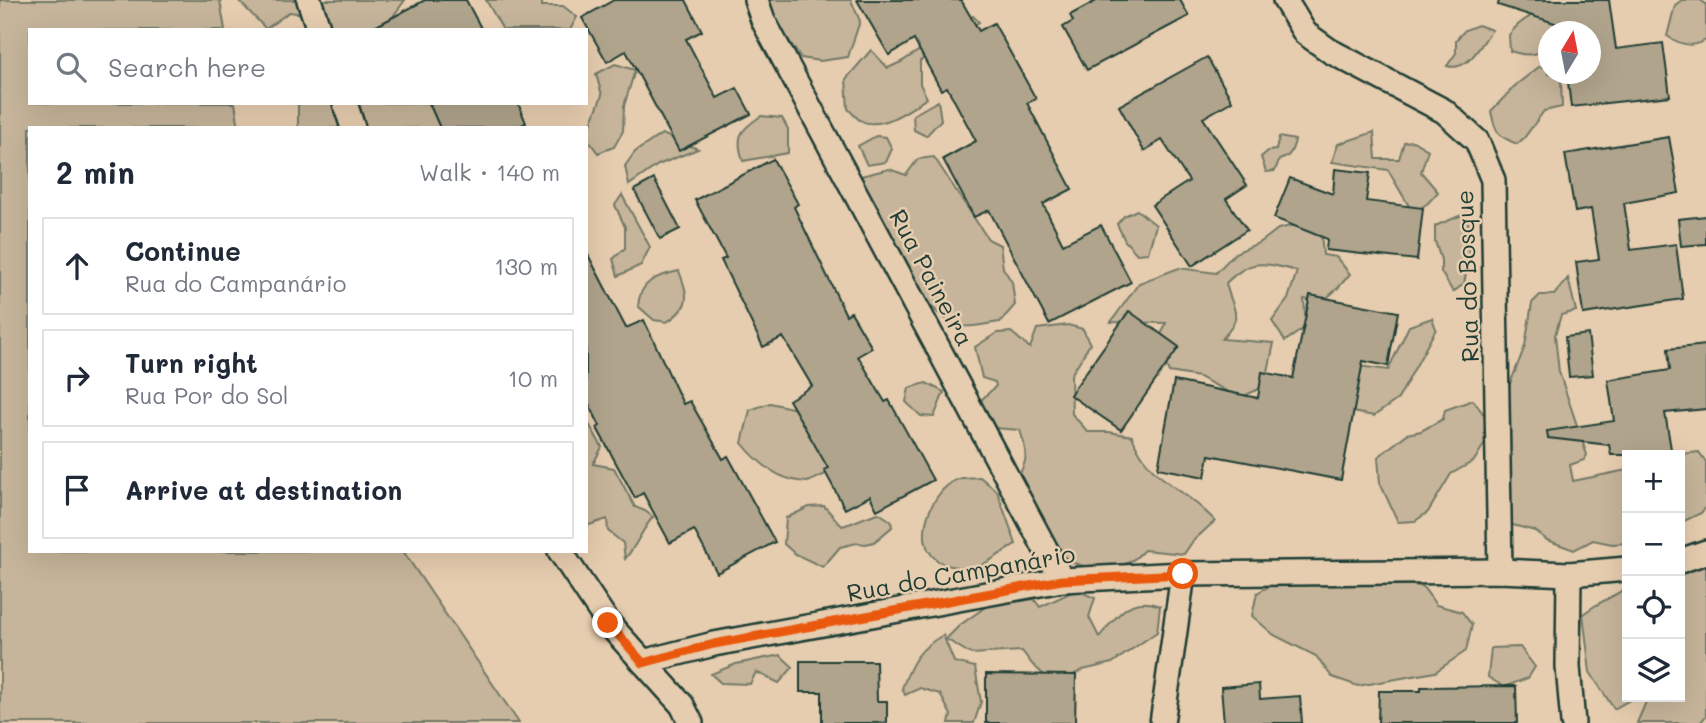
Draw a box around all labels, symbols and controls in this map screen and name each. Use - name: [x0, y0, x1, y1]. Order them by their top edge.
- north arrow: [1538, 21, 1601, 84]
- search box: [28, 28, 588, 105]
- icon: search: [52, 48, 90, 86]
- text: Search here: [108, 50, 266, 84]
- text: 2 min: [56, 152, 135, 192]
- text: Walk · 140 m: [419, 157, 560, 187]
- street label: Rua do Bosque: [1448, 189, 1485, 363]
- street label: Rua Paineira: [883, 204, 981, 351]
- text: Continue: [125, 234, 241, 268]
- icon: ahead: [58, 247, 96, 285]
- text: 130 m: [494, 251, 558, 281]
- text: Rua do Campanário: [125, 268, 347, 298]
- text: Turn right: [125, 346, 258, 380]
- icon: right: [58, 359, 96, 397]
- text: 10 m: [508, 363, 558, 393]
- text: Rua Por do Sol: [125, 380, 289, 410]
- map controls: [1622, 450, 1685, 702]
- button: +: [1622, 450, 1685, 513]
- icon: arrive: [58, 471, 96, 509]
- text: Arrive at destination: [125, 473, 402, 507]
- button: −: [1622, 513, 1685, 576]
- street label: Rua do Campanário: [844, 537, 1077, 608]
- route start: [1167, 558, 1198, 589]
- button: locate: [1622, 576, 1685, 639]
- route end: [592, 607, 623, 638]
- button: layers: [1622, 639, 1685, 702]

